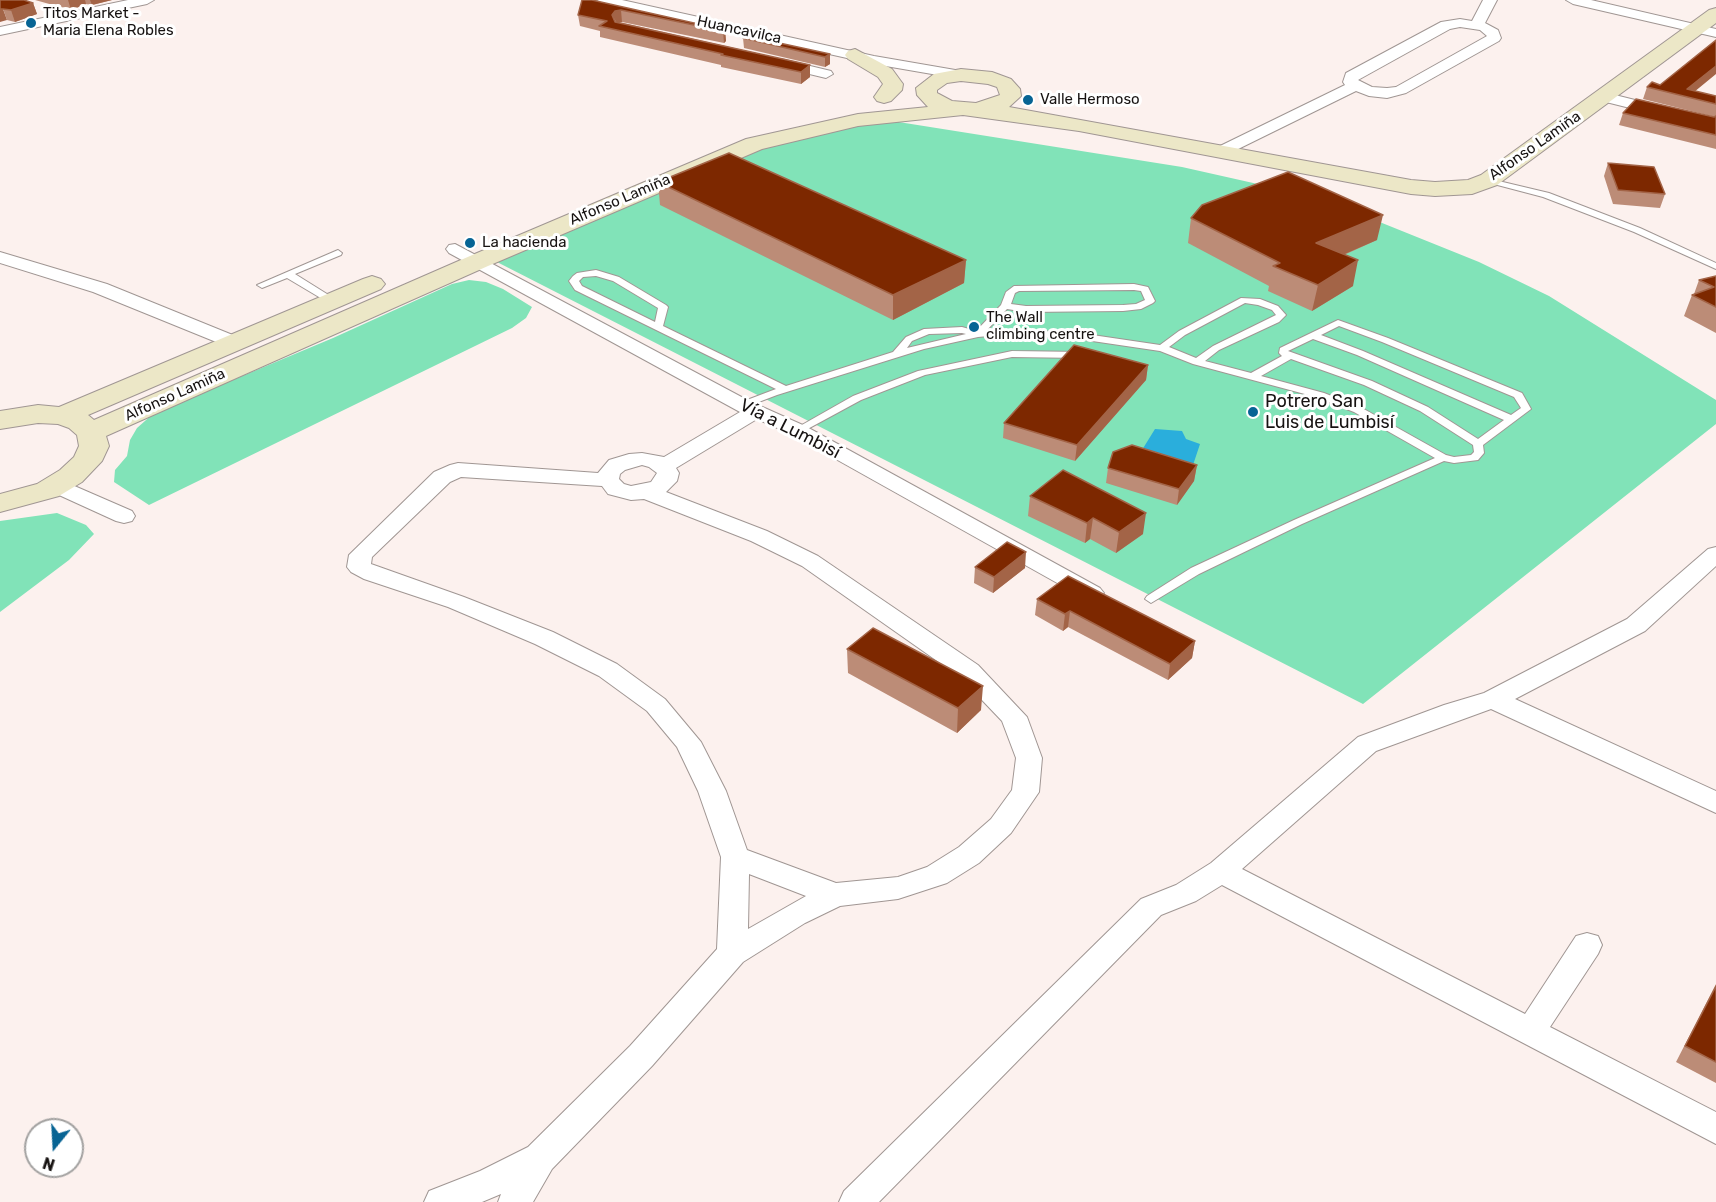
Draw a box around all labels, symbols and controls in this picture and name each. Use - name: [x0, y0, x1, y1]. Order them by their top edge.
- place label: Titos Market - Maria Elena Robles: [43, 5, 174, 40]
- street label: Huancavilca: [695, 12, 783, 48]
- marker: Titos Market - Maria Elena Robles: [24, 16, 38, 30]
- place label: Valle Hermoso: [1040, 91, 1140, 109]
- marker: Valle Hermoso: [1021, 93, 1035, 107]
- street label: Alfonso Lamiña: [1486, 108, 1584, 184]
- street label: Alfonso Lamiña: [567, 171, 673, 229]
- place label: La hacienda: [482, 234, 566, 252]
- marker: La hacienda: [463, 236, 477, 250]
- place label: The Wall climbing centre: [986, 309, 1095, 344]
- marker: The Wall climbing centre: [967, 320, 981, 334]
- street label: Alfonso Lamiña: [122, 365, 228, 425]
- place label: Potrero San Luis de Lumbisí: [1265, 391, 1394, 434]
- street label: Vía a Lumbisí: [736, 394, 844, 464]
- marker: Potrero San Luis de Lumbisí: [1246, 405, 1260, 419]
- north arrow: [24, 1118, 84, 1178]
- text: N: [40, 1153, 57, 1175]

